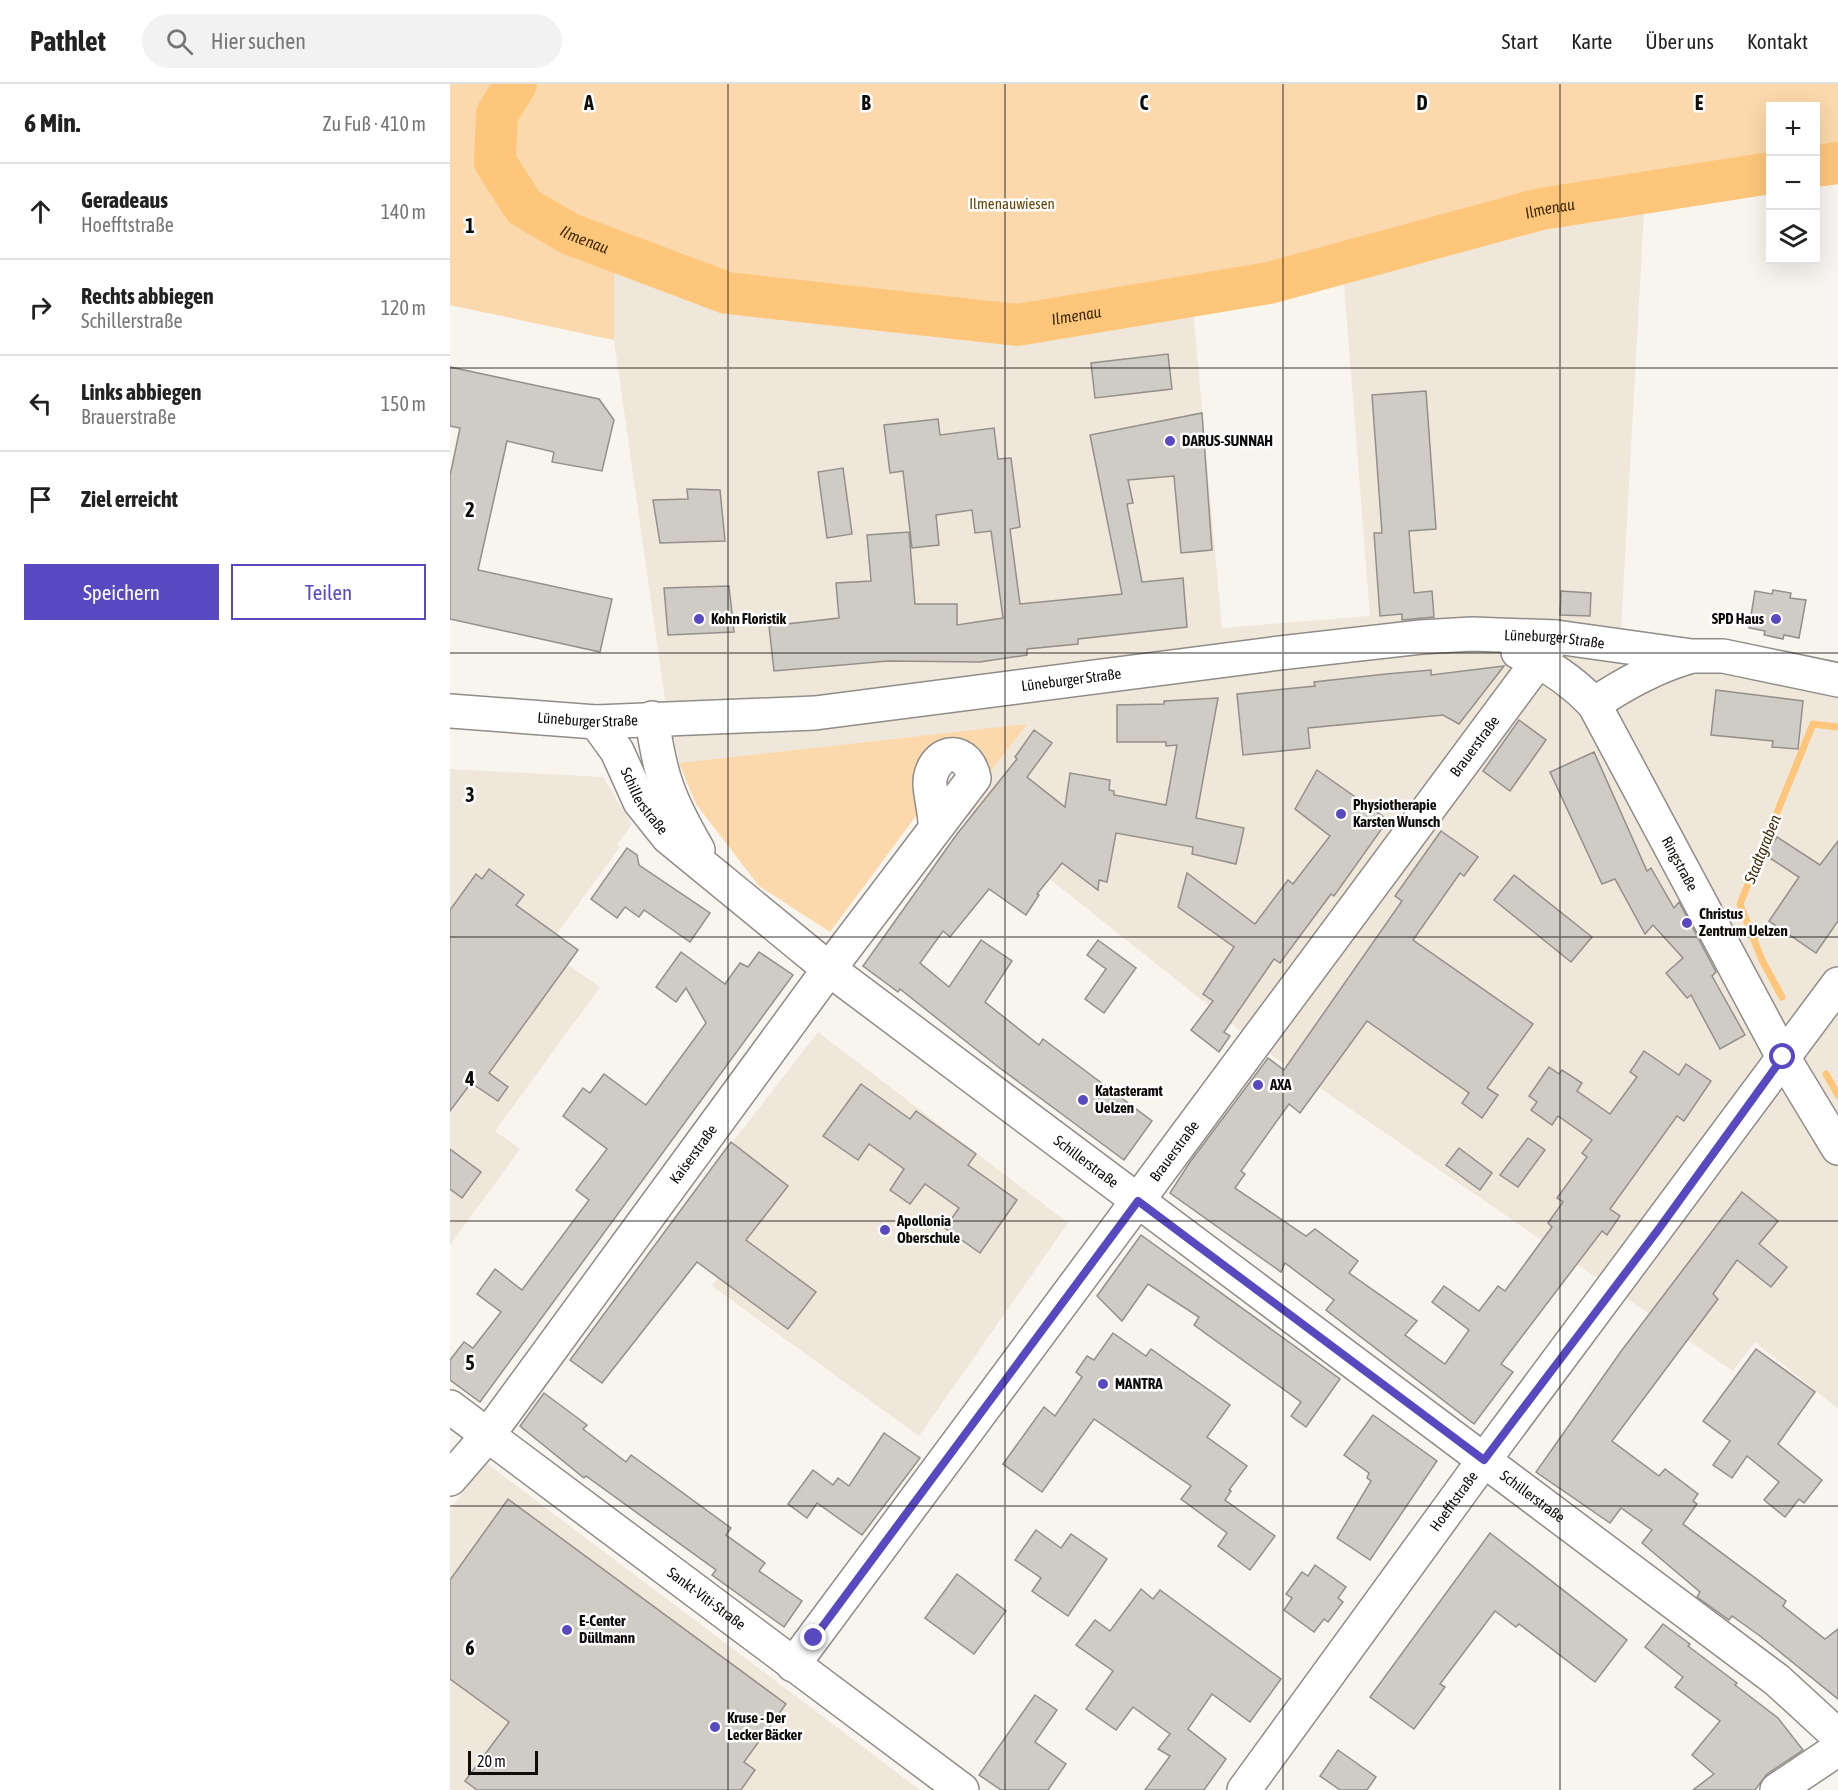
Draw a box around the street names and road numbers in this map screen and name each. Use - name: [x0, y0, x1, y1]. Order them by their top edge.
- street label: Lüneburger Straße: [1504, 626, 1606, 652]
- street label: Lüneburger Straße: [1020, 665, 1122, 694]
- street label: Lüneburger Straße: [537, 709, 638, 730]
- street label: Brauerstraße: [1446, 712, 1503, 780]
- street label: Schillerstraße: [618, 765, 672, 838]
- street label: Ringstraße: [1658, 833, 1702, 894]
- street label: Brauerstraße: [1146, 1117, 1202, 1185]
- street label: Kaiserstraße: [666, 1121, 720, 1187]
- street label: Schillerstraße: [1051, 1132, 1122, 1191]
- street label: Schillerstraße: [1497, 1466, 1568, 1526]
- street label: Hoefftstraße: [1426, 1468, 1481, 1534]
- street label: Sankt-Viti-Straße: [664, 1564, 749, 1633]

